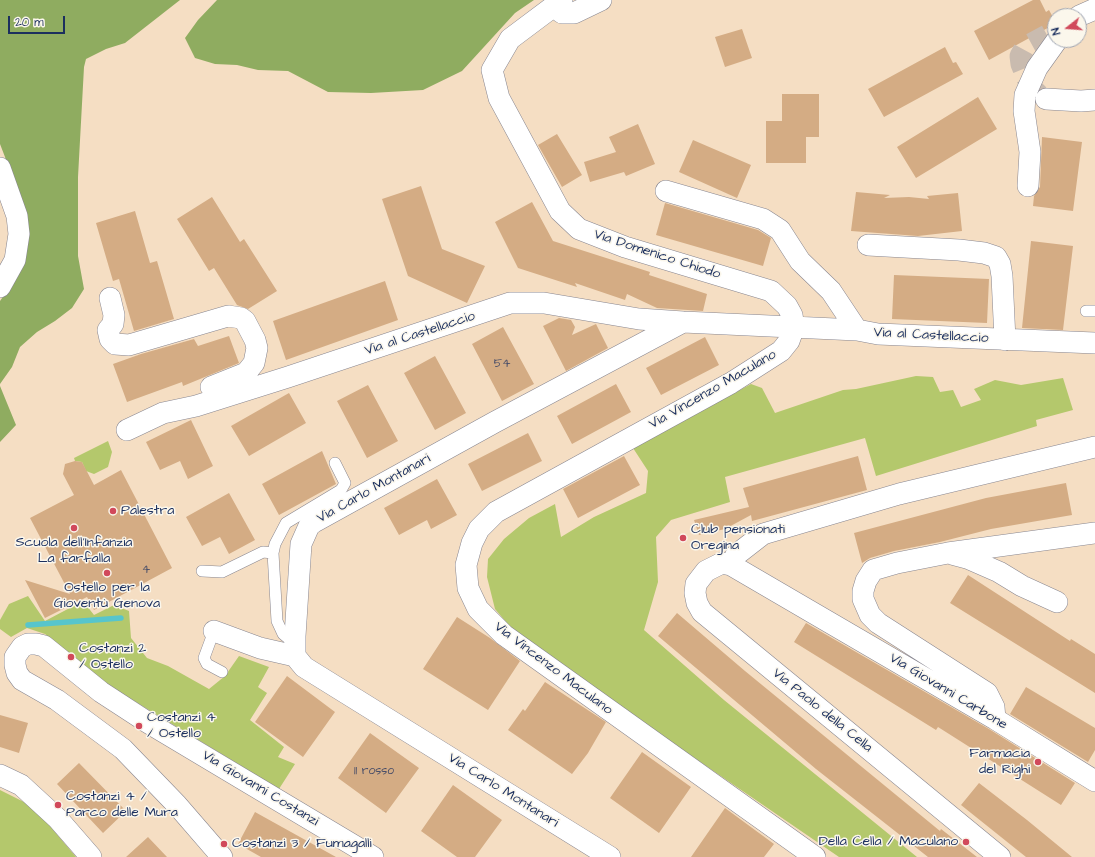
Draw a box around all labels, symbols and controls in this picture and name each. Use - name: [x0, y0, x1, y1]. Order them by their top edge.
- scale bar: [10, 8, 67, 34]
- north arrow: [1047, 8, 1087, 48]
- text: 20 m: [15, 14, 44, 31]
- text: N: [1048, 26, 1064, 37]
- street label: Via Domenico Chiodo: [591, 227, 723, 283]
- street label: Via al Castellaccio: [363, 308, 477, 360]
- street label: Via al Castellaccio: [873, 325, 989, 347]
- street label: Via Vincenzo Maculano: [646, 347, 780, 433]
- house number: 54: [494, 357, 510, 371]
- street label: Via Carlo Montanari: [314, 451, 434, 527]
- place label: Palestra: [121, 503, 174, 519]
- marker: Palestra: [108, 506, 118, 516]
- place label: Club pensionati Oregina: [691, 522, 785, 554]
- marker: Scuola dell'Infanzia La farfalla: [69, 523, 79, 533]
- marker: Club pensionati Oregina: [678, 533, 688, 543]
- place label: Scuola dell'Infanzia La farfalla: [16, 535, 132, 568]
- house number: 4: [142, 563, 150, 577]
- marker: Ostello per la Gioventù Genova: [102, 568, 112, 578]
- place label: Ostello per la Gioventù Genova: [54, 580, 160, 612]
- street label: Via Vincenzo Maculano: [490, 619, 616, 719]
- place label: Costanzi 2 / Ostello: [79, 641, 146, 674]
- street label: Via Giovanni Carbone: [886, 650, 1010, 734]
- marker: Costanzi 2 / Ostello: [66, 652, 76, 662]
- street label: Via Paolo della Cella: [768, 665, 876, 757]
- place label: Costanzi 4 / Ostello: [147, 710, 216, 742]
- marker: Costanzi 4 / Ostello: [134, 721, 144, 731]
- place label: Farmacia del Righi: [969, 746, 1030, 778]
- street label: Via Giovanni Costanzi: [199, 748, 321, 830]
- street label: Via Carlo Montanari: [445, 750, 561, 832]
- marker: Farmacia del Righi: [1033, 757, 1043, 767]
- house number: 11 rosso: [354, 764, 394, 778]
- place label: Costanzi 4 / Parco delle Mura: [66, 789, 178, 822]
- marker: Costanzi 4 / Parco delle Mura: [53, 800, 63, 810]
- place label: Della Cella / Maculano: [819, 834, 958, 850]
- place label: Costanzi 3 / Fumagalli: [232, 836, 372, 852]
- marker: Della Cella / Maculano: [961, 837, 971, 847]
- marker: Costanzi 3 / Fumagalli: [219, 839, 229, 849]

